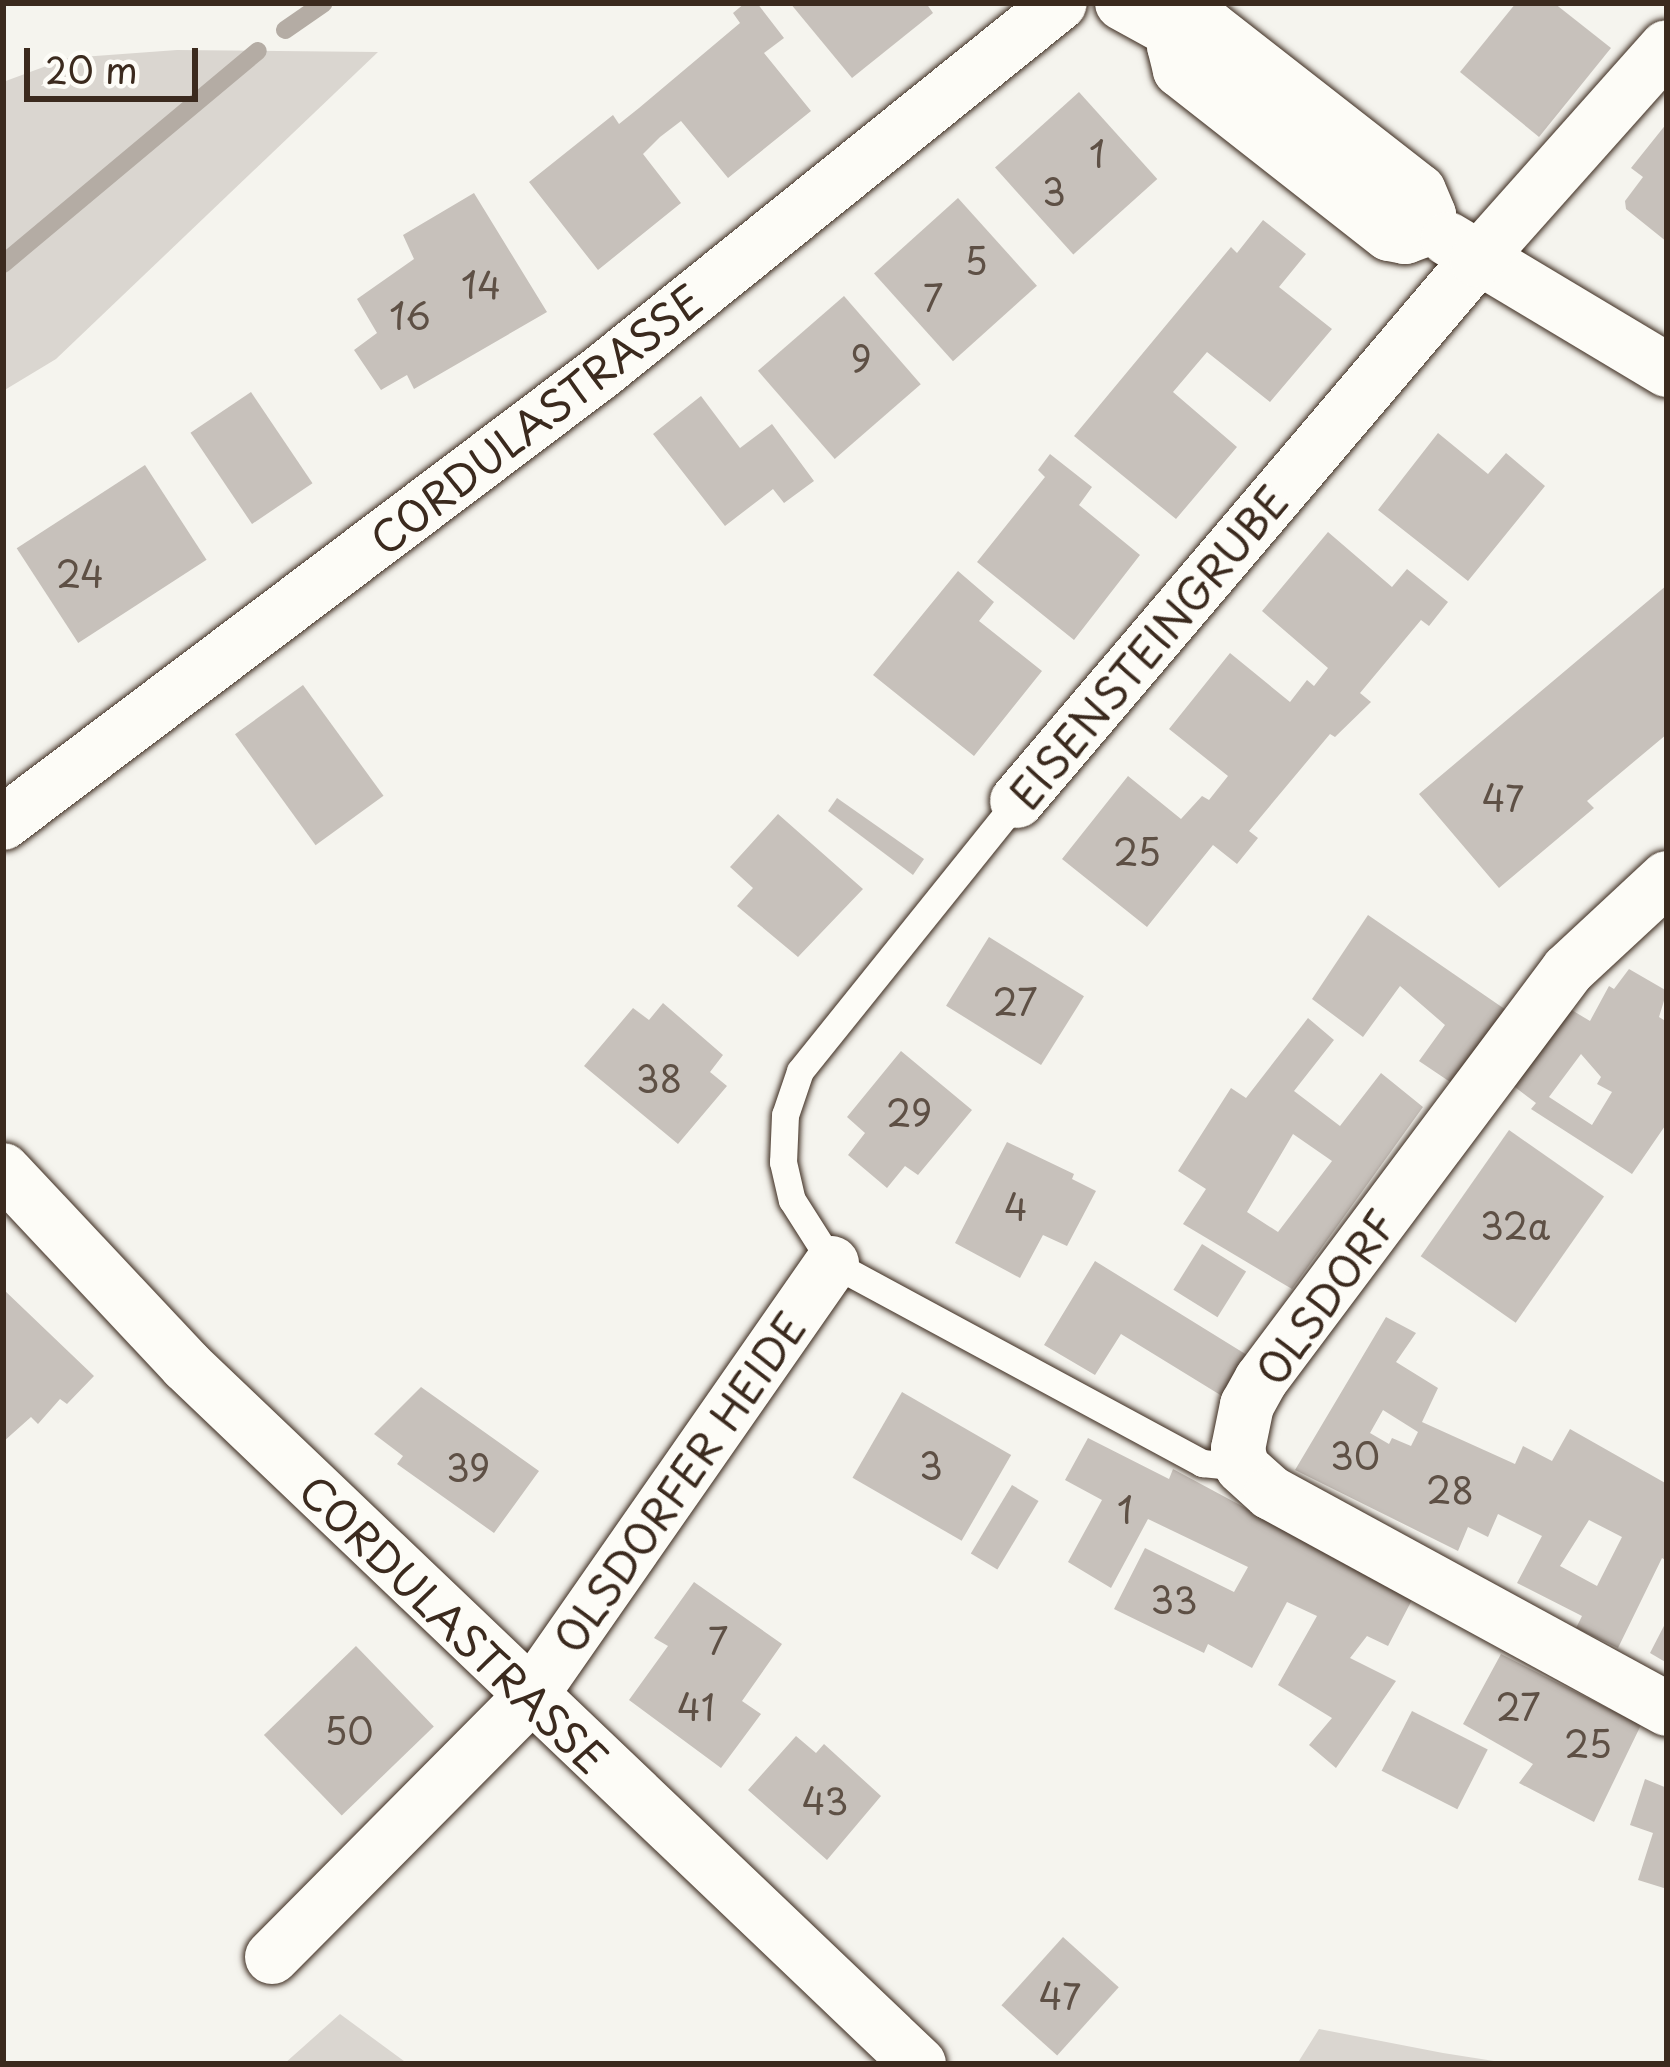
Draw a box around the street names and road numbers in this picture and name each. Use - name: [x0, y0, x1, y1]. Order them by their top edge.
- street label: CORDULASTRASSE: [360, 274, 712, 564]
- street label: EISENSTEINGRUBE: [999, 476, 1297, 818]
- street label: OLSDORF: [1245, 1200, 1405, 1394]
- street label: OLSDORFER HEIDE: [543, 1303, 815, 1661]
- street label: CORDULASTRASSE: [290, 1464, 618, 1784]

